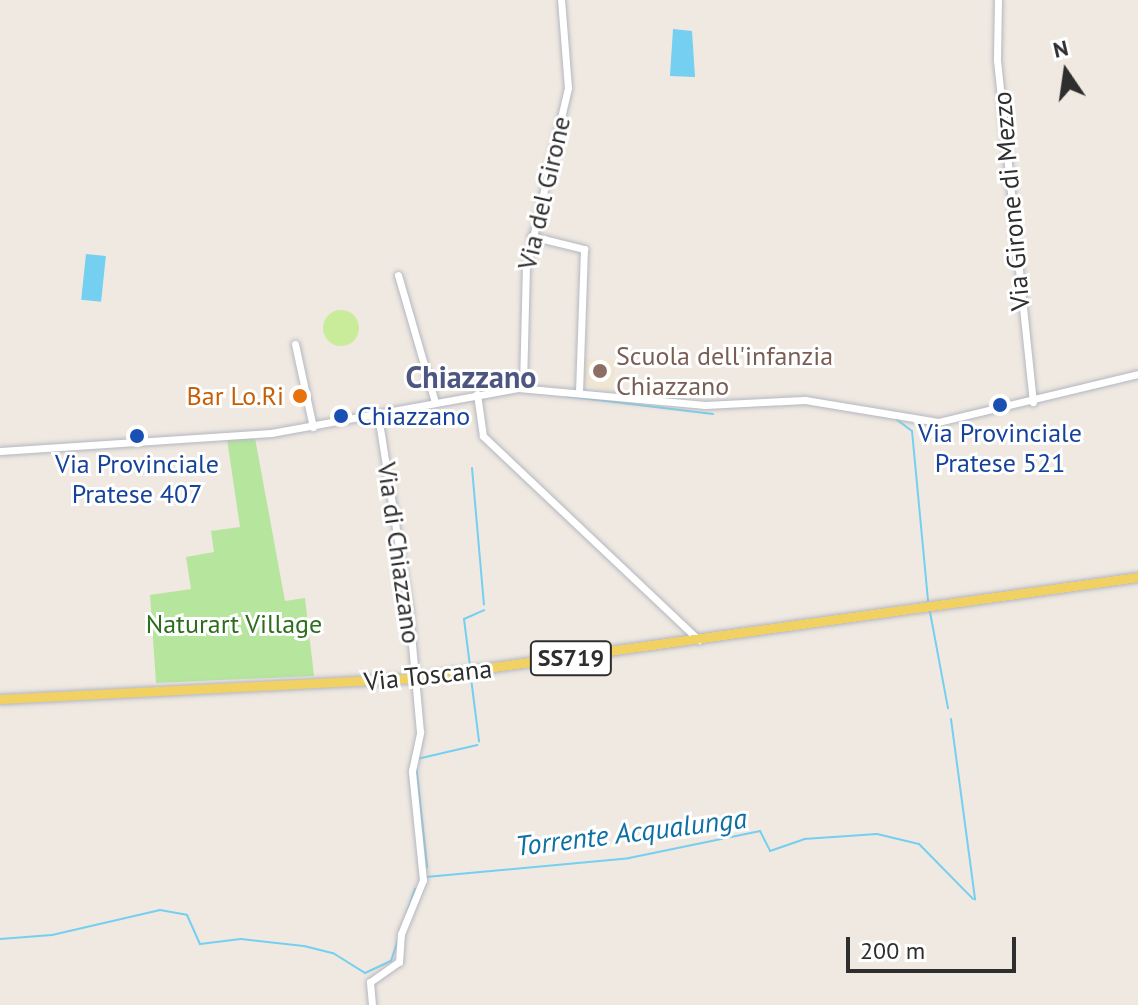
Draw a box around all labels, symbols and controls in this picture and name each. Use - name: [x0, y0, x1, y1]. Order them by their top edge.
- north arrow: [1026, 32, 1106, 112]
- text: N: [1050, 33, 1071, 64]
- street label: Via Girone di Mezzo: [986, 90, 1036, 312]
- street label: Via del Girone: [511, 113, 577, 273]
- place label: Scuola dell'infanzia Chiazzano: [616, 340, 833, 402]
- district label: Chiazzano: [406, 359, 536, 395]
- marker: Scuola dell'infanzia Chiazzano: [591, 362, 609, 380]
- place label: Bar Lo.Ri: [187, 380, 284, 412]
- marker: Bar Lo.Ri: [291, 387, 309, 405]
- marker: Via Provinciale Pratese 521: [991, 396, 1009, 414]
- place label: Chiazzano: [357, 400, 470, 432]
- marker: Chiazzano: [332, 407, 350, 425]
- place label: Via Provinciale Pratese 521: [918, 417, 1082, 478]
- marker: Via Provinciale Pratese 407: [128, 427, 146, 445]
- place label: Via Provinciale Pratese 407: [55, 448, 219, 510]
- street label: Via di Chiazzano: [371, 460, 427, 646]
- park label: Naturart Village: [145, 608, 323, 640]
- road number: SS719: [529, 638, 613, 678]
- street label: Via Toscana: [362, 653, 494, 697]
- water label: Torrente Acqualunga: [513, 801, 749, 863]
- scale bar: [850, 921, 1020, 971]
- text: 200 m: [860, 935, 925, 966]

